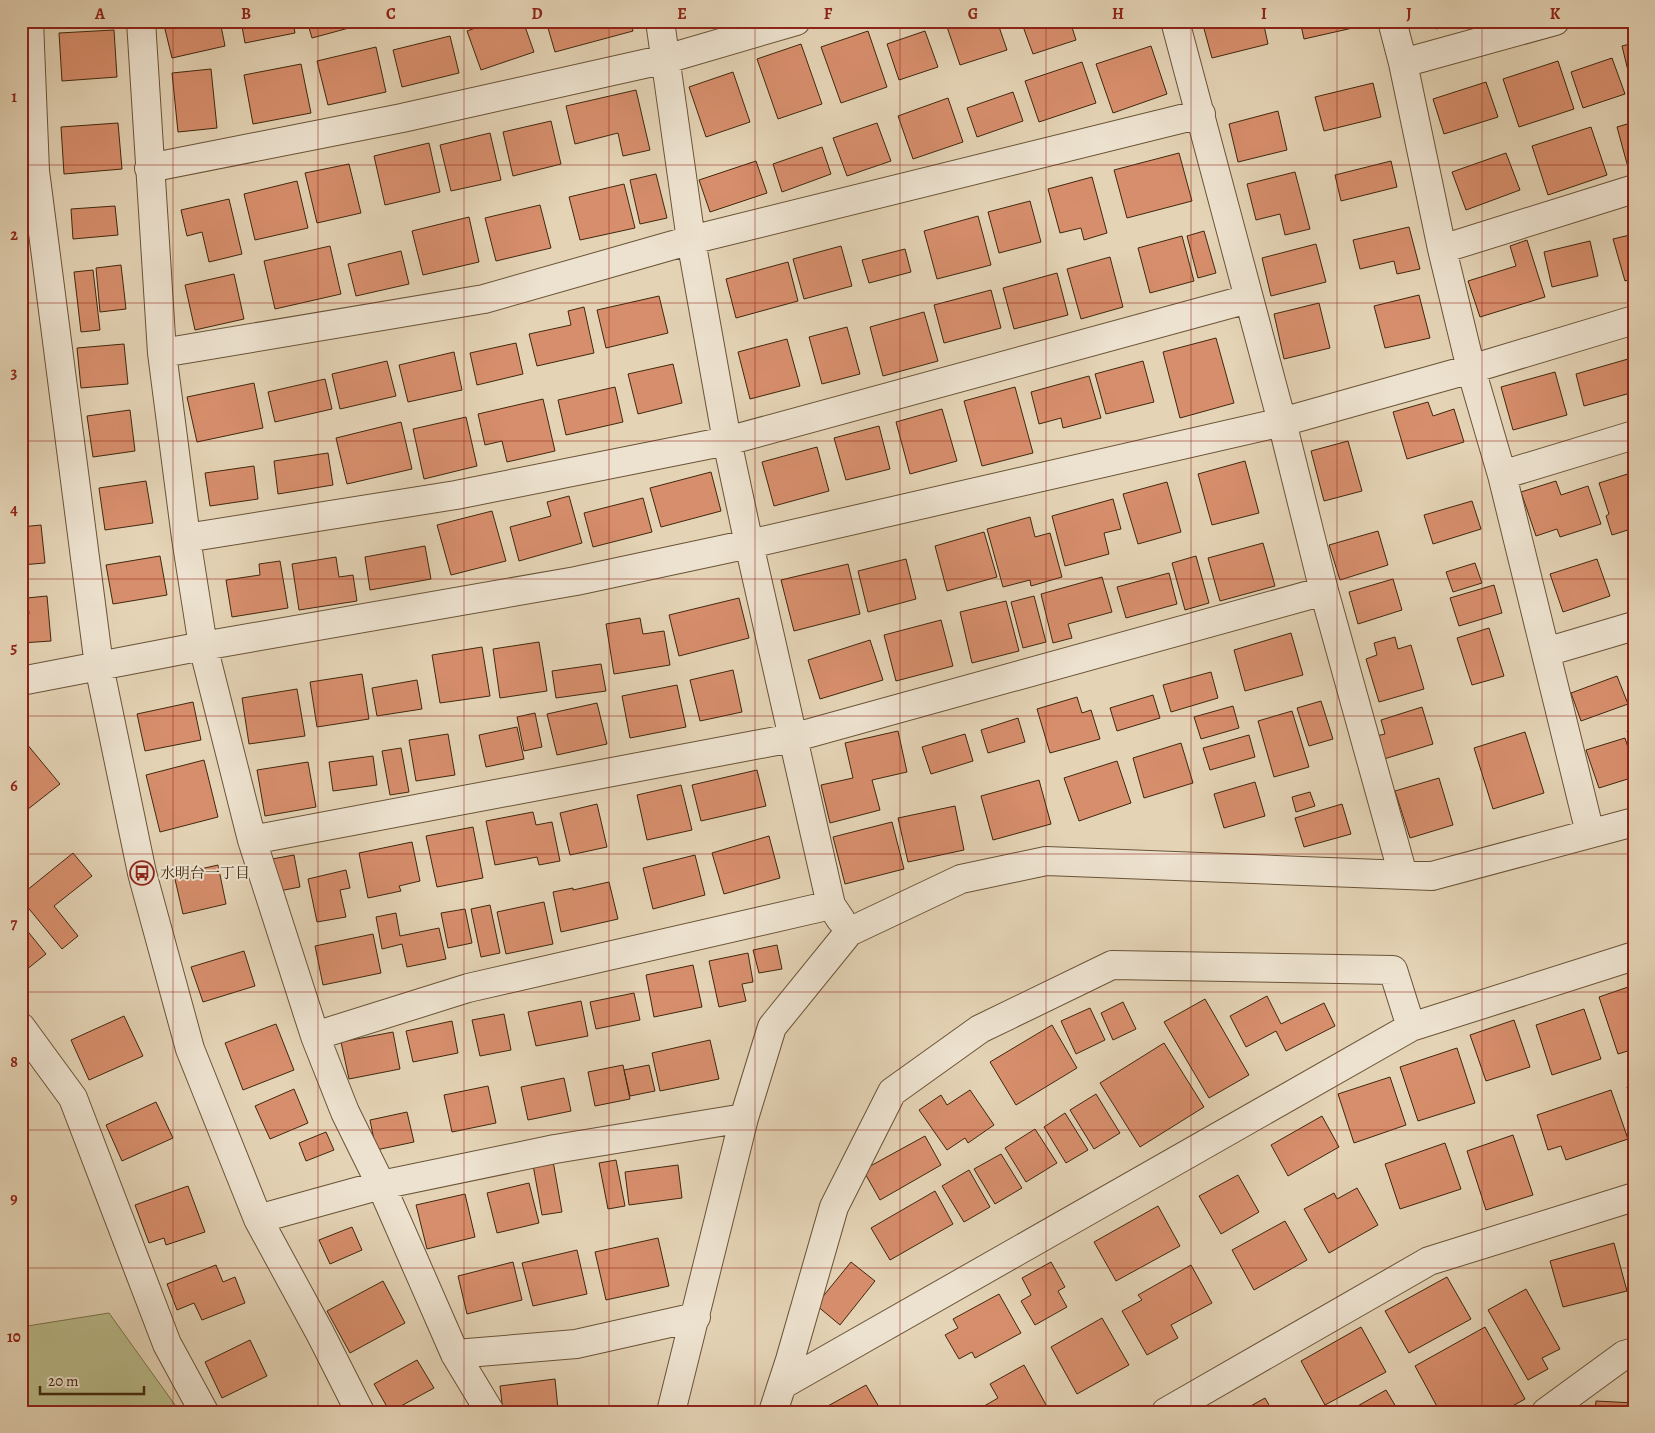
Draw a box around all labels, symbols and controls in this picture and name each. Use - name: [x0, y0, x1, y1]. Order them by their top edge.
- text: A: [94, 3, 106, 25]
- text: B: [241, 3, 251, 25]
- text: C: [386, 3, 396, 25]
- text: D: [531, 3, 543, 25]
- text: E: [677, 3, 687, 25]
- text: F: [824, 3, 833, 25]
- text: G: [968, 3, 978, 25]
- text: H: [1112, 3, 1124, 25]
- text: I: [1261, 3, 1267, 25]
- text: J: [1406, 3, 1412, 25]
- text: K: [1550, 3, 1561, 25]
- text: 1: [11, 86, 17, 108]
- text: 2: [10, 224, 18, 246]
- text: 3: [11, 362, 18, 384]
- text: 4: [10, 499, 18, 521]
- text: 5: [11, 637, 18, 659]
- text: 6: [10, 775, 18, 797]
- bus stop icon: 水明台一丁目: [129, 860, 155, 886]
- place label: 水明台一丁目: [160, 863, 250, 883]
- text: 7: [11, 913, 18, 935]
- text: 8: [10, 1051, 18, 1073]
- text: 9: [10, 1188, 18, 1210]
- text: 10: [7, 1326, 21, 1348]
- scale bar: [40, 1363, 144, 1395]
- text: 20 m: [48, 1371, 79, 1391]

